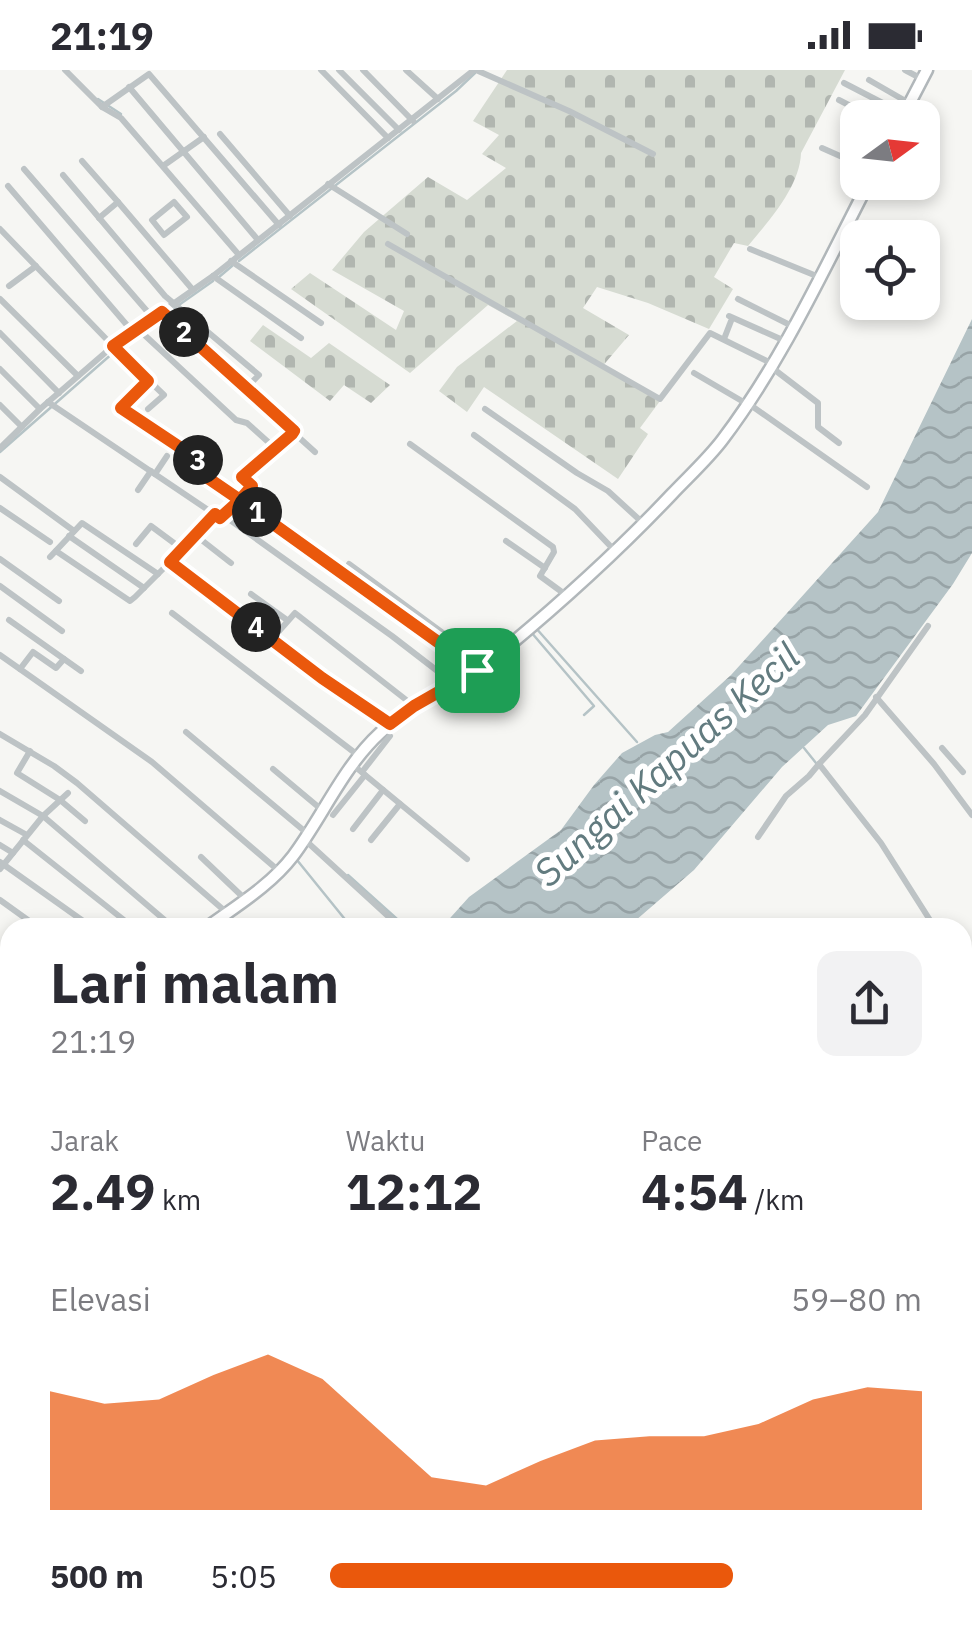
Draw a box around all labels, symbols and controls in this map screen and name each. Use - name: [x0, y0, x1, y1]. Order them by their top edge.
- text: 21:19: [50, 11, 154, 60]
- north arrow: [840, 100, 940, 200]
- map controls: [840, 100, 940, 320]
- button: locate: [840, 220, 940, 320]
- pin: 2: [159, 307, 209, 357]
- text: 2: [176, 313, 192, 350]
- pin: 3: [173, 435, 223, 485]
- text: 3: [190, 441, 206, 478]
- pin: 1: [232, 487, 282, 537]
- text: 1: [249, 493, 265, 530]
- pin: 4: [231, 602, 281, 652]
- text: 4: [248, 608, 264, 645]
- pin: [435, 628, 520, 713]
- water label: Sungai Kapuas Kecil: [523, 632, 809, 896]
- icon: arrive: [450, 643, 505, 698]
- text: Lari malam: [50, 947, 339, 1018]
- button: share: [817, 951, 922, 1056]
- text: 21:19: [50, 1020, 136, 1062]
- text: Jarak: [50, 1122, 119, 1159]
- text: Waktu: [346, 1122, 426, 1159]
- text: Pace: [641, 1122, 702, 1159]
- text: 2.49: [50, 1159, 156, 1224]
- text: 12:12: [346, 1159, 482, 1224]
- text: 4:54: [641, 1159, 748, 1224]
- text: km: [156, 1181, 201, 1218]
- text: /km: [748, 1181, 804, 1218]
- text: Elevasi: [50, 1278, 151, 1320]
- text: 59–80 m: [791, 1278, 922, 1320]
- text: 500 m: [50, 1555, 144, 1597]
- text: 5:05: [210, 1555, 277, 1597]

